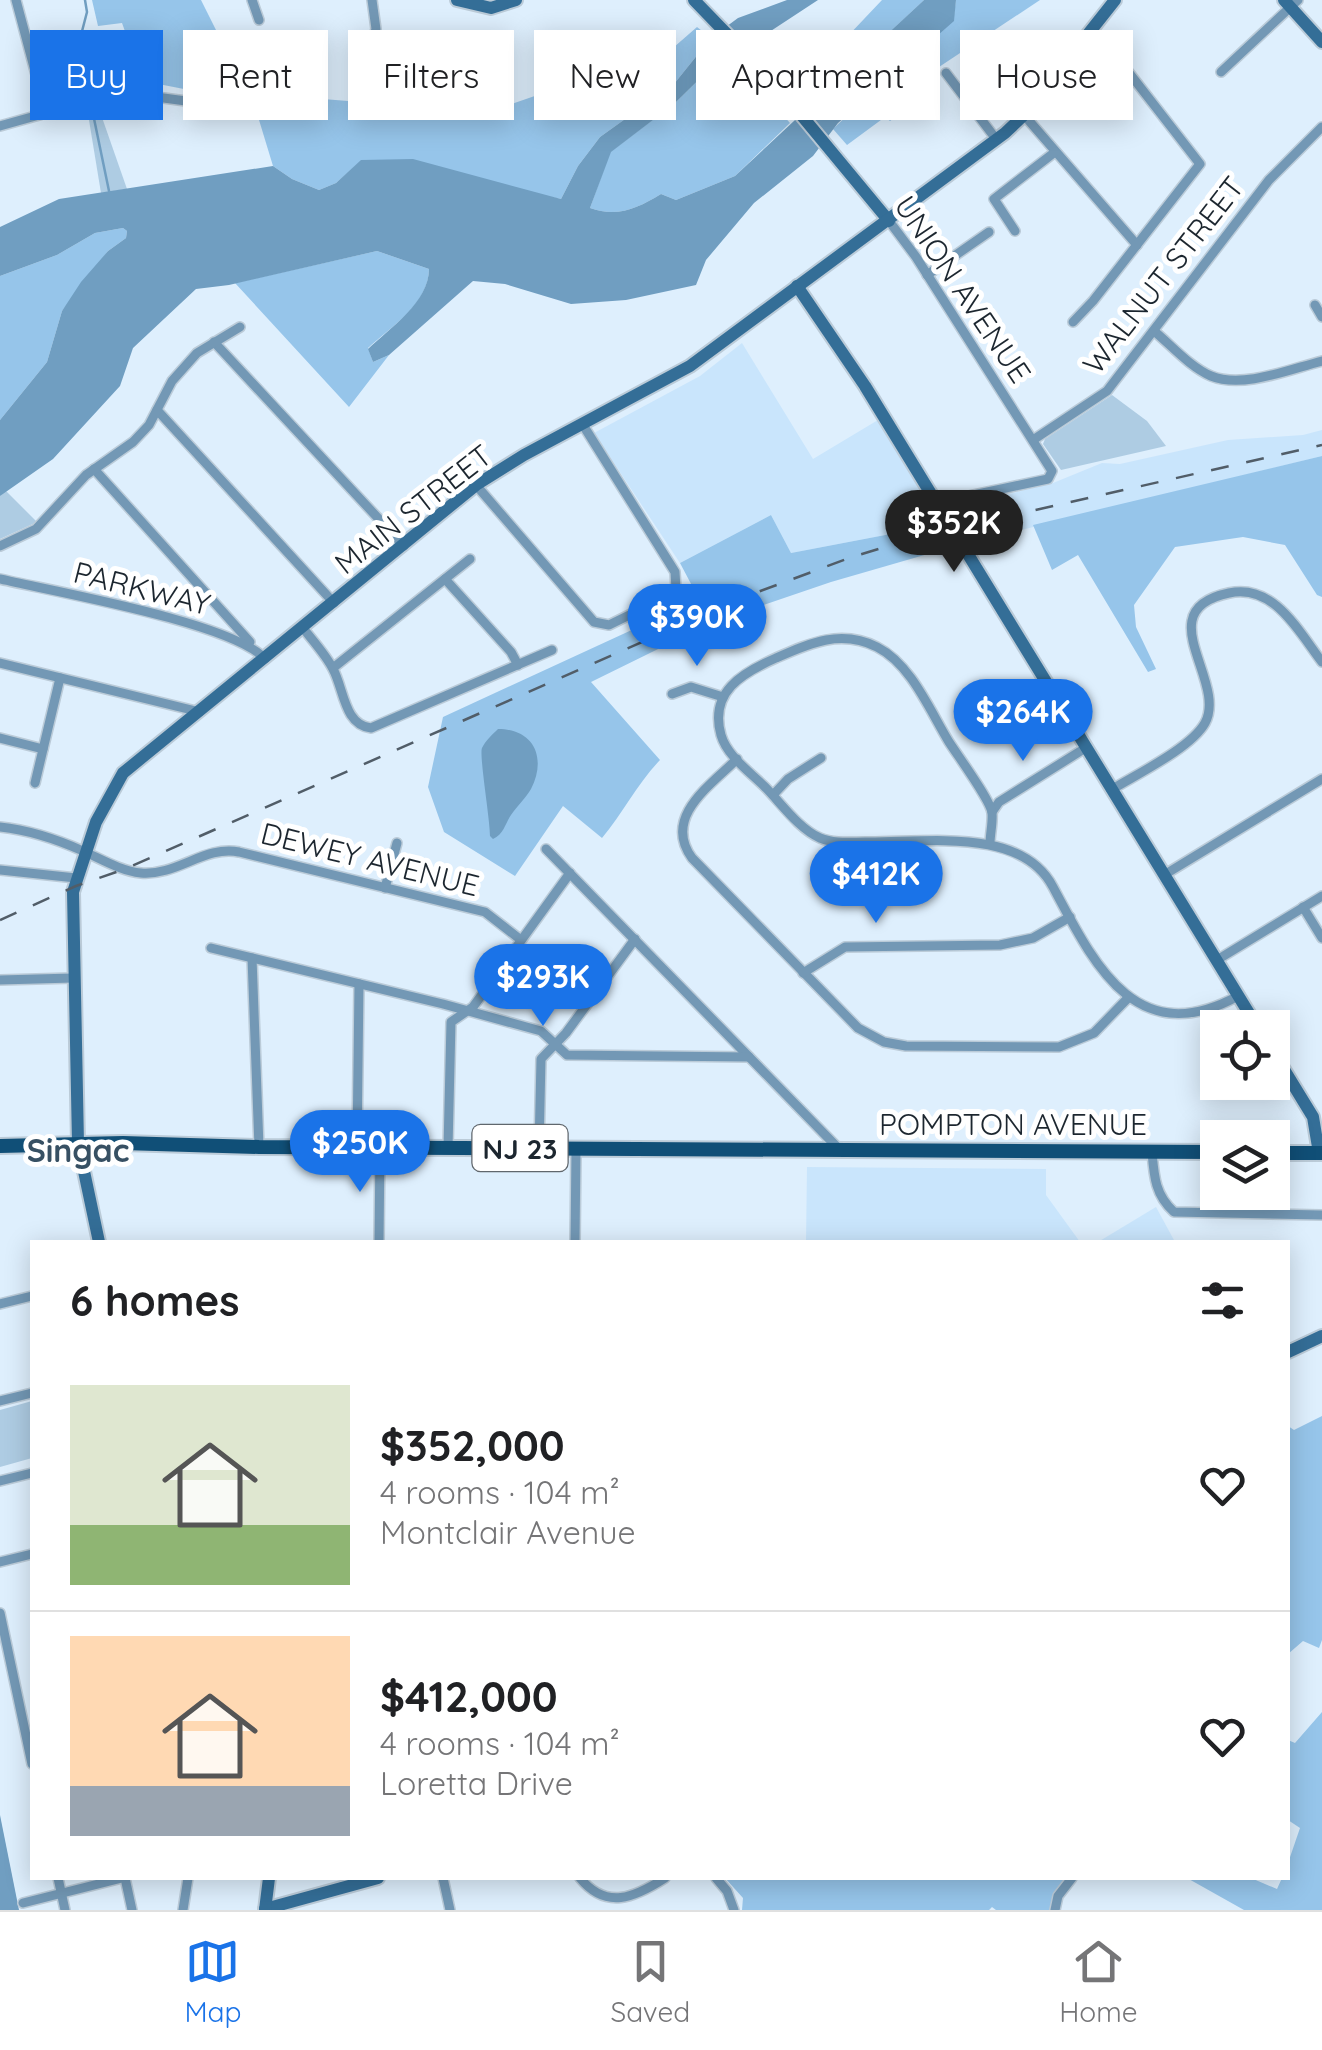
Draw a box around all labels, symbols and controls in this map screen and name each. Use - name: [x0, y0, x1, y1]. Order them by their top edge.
- chip: Buy: [30, 30, 163, 120]
- chip: Rent: [183, 30, 328, 120]
- chip: Filters: [348, 30, 514, 120]
- chip: New: [534, 30, 676, 120]
- chip: Apartment: [696, 30, 940, 120]
- chip: House: [960, 30, 1133, 120]
- street label: WALNUT STREET: [1074, 169, 1252, 381]
- street label: UNION AVENUE: [886, 188, 1040, 390]
- street label: MAIN STREET: [327, 436, 499, 582]
- pin: $352K: [884, 490, 1024, 575]
- text: $352K: [907, 502, 1001, 542]
- street label: PARKWAY: [70, 553, 214, 623]
- pin: $390K: [627, 584, 767, 669]
- text: $390K: [649, 596, 745, 636]
- pin: $264K: [953, 679, 1093, 764]
- text: $264K: [976, 691, 1070, 731]
- street label: DEWEY AVENUE: [257, 814, 483, 904]
- pin: $412K: [806, 841, 946, 926]
- text: $412K: [832, 853, 920, 893]
- pin: $293K: [473, 944, 613, 1029]
- text: $293K: [496, 956, 590, 996]
- map controls: [1200, 1010, 1290, 1210]
- button: locate: [1200, 1010, 1290, 1100]
- street label: POMPTON AVENUE: [879, 1105, 1147, 1143]
- pin: $250K: [290, 1110, 430, 1195]
- button: layers: [1200, 1120, 1290, 1210]
- text: $250K: [312, 1122, 408, 1162]
- road number: NJ 23: [472, 1125, 568, 1171]
- district label: Singac: [27, 1130, 129, 1170]
- icon: filters: [1195, 1273, 1250, 1328]
- text: 6 homes: [70, 1274, 240, 1327]
- text: $352,000: [380, 1419, 565, 1472]
- icon: home: [150, 1425, 270, 1545]
- icon: heart: [1195, 1458, 1250, 1513]
- text: 4 rooms · 104 m²: [380, 1472, 620, 1512]
- text: Montclair Avenue: [380, 1512, 636, 1552]
- text: $412,000: [380, 1670, 558, 1723]
- icon: home: [150, 1676, 270, 1796]
- icon: heart: [1195, 1709, 1250, 1764]
- text: 4 rooms · 104 m²: [380, 1723, 620, 1763]
- text: Loretta Drive: [380, 1763, 573, 1803]
- tab: Map: [184, 1934, 242, 2029]
- tab: Saved: [610, 1934, 690, 2029]
- tab: Home: [1059, 1934, 1138, 2029]

